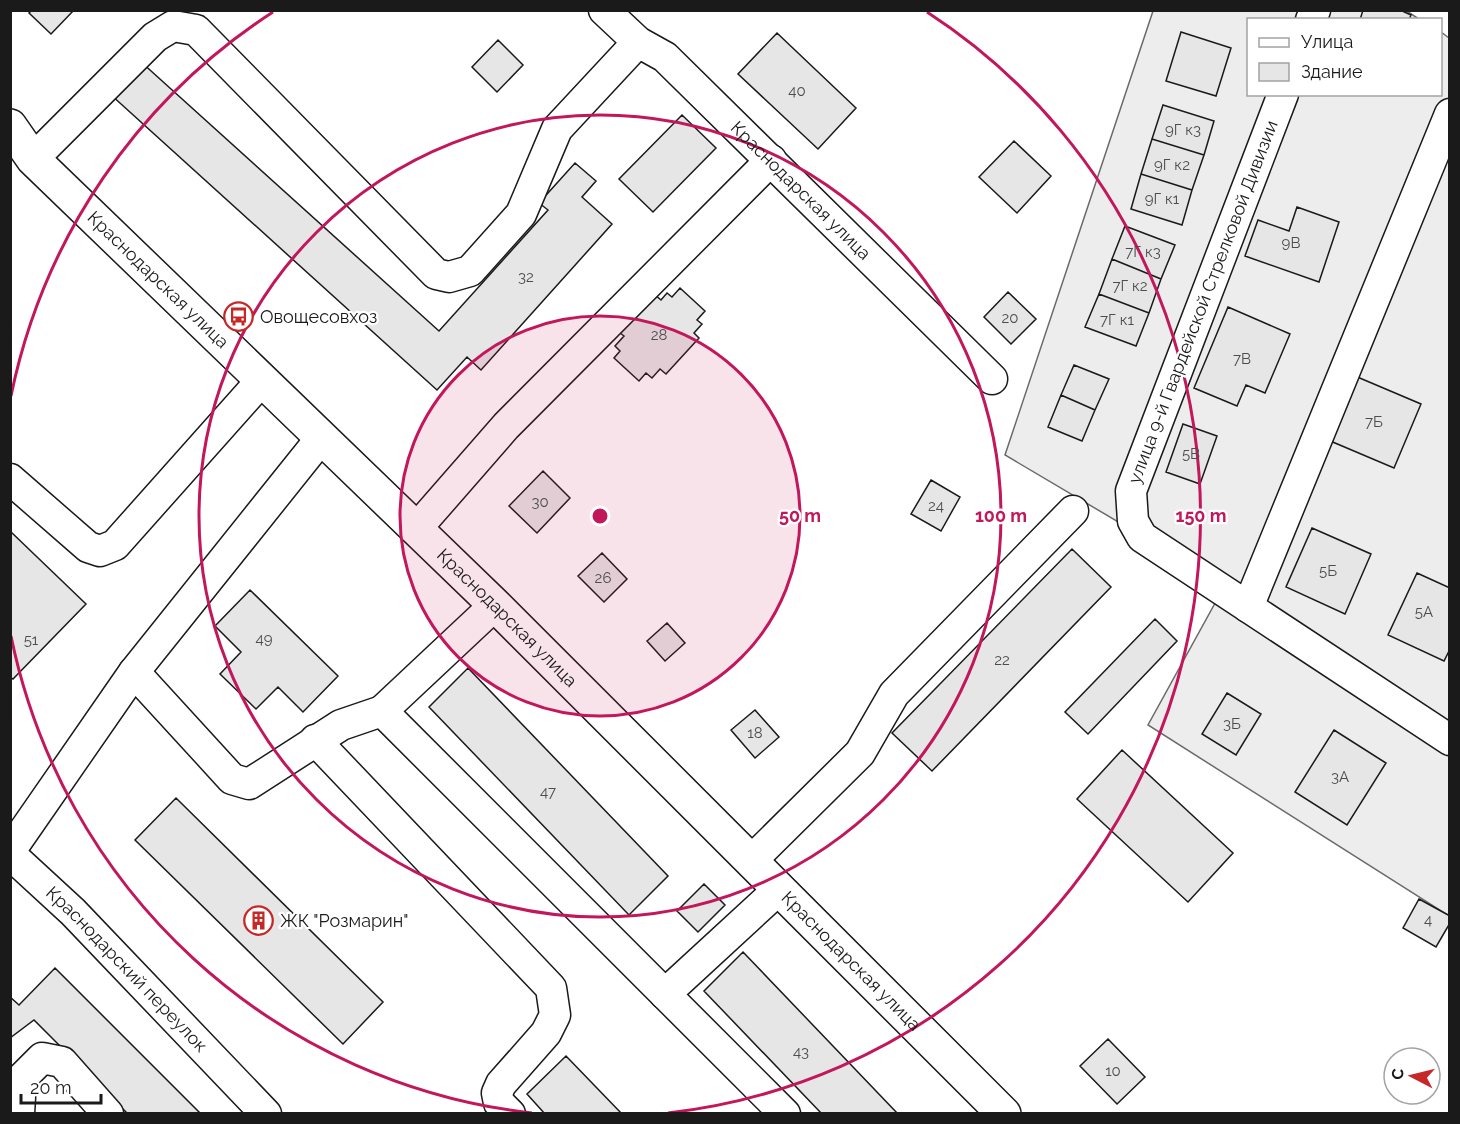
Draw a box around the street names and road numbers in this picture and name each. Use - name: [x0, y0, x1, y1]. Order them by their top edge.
- street label: Краснодарская улица: [727, 117, 875, 264]
- street label: улица 9-й Гвардейской Стрелковой Дивизии: [1123, 117, 1282, 486]
- street label: Краснодарская улица: [83, 206, 233, 352]
- street label: Краснодарская улица: [433, 544, 582, 691]
- street label: Краснодарский переулок: [42, 882, 212, 1056]
- street label: Краснодарская улица: [777, 887, 925, 1035]

